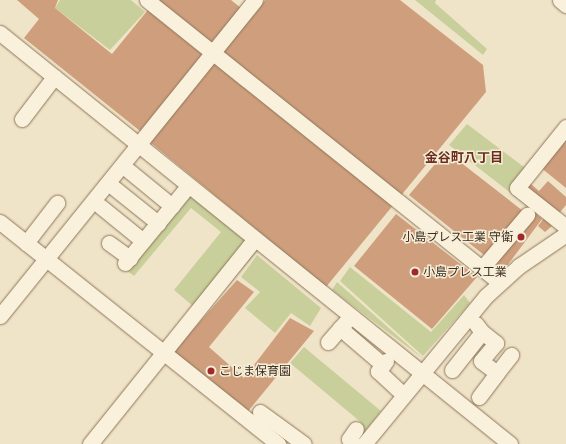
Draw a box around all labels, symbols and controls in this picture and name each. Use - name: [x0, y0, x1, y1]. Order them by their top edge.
- district label: 金谷町八丁目: [425, 150, 503, 166]
- place label: 小島プレス工業 守衛: [402, 230, 513, 244]
- marker: 小島プレス工業 守衛: [516, 232, 526, 242]
- place label: 小島プレス工業: [423, 265, 507, 279]
- marker: 小島プレス工業: [410, 267, 420, 277]
- place label: こじま保育園: [219, 364, 291, 378]
- marker: こじま保育園: [206, 366, 216, 376]

